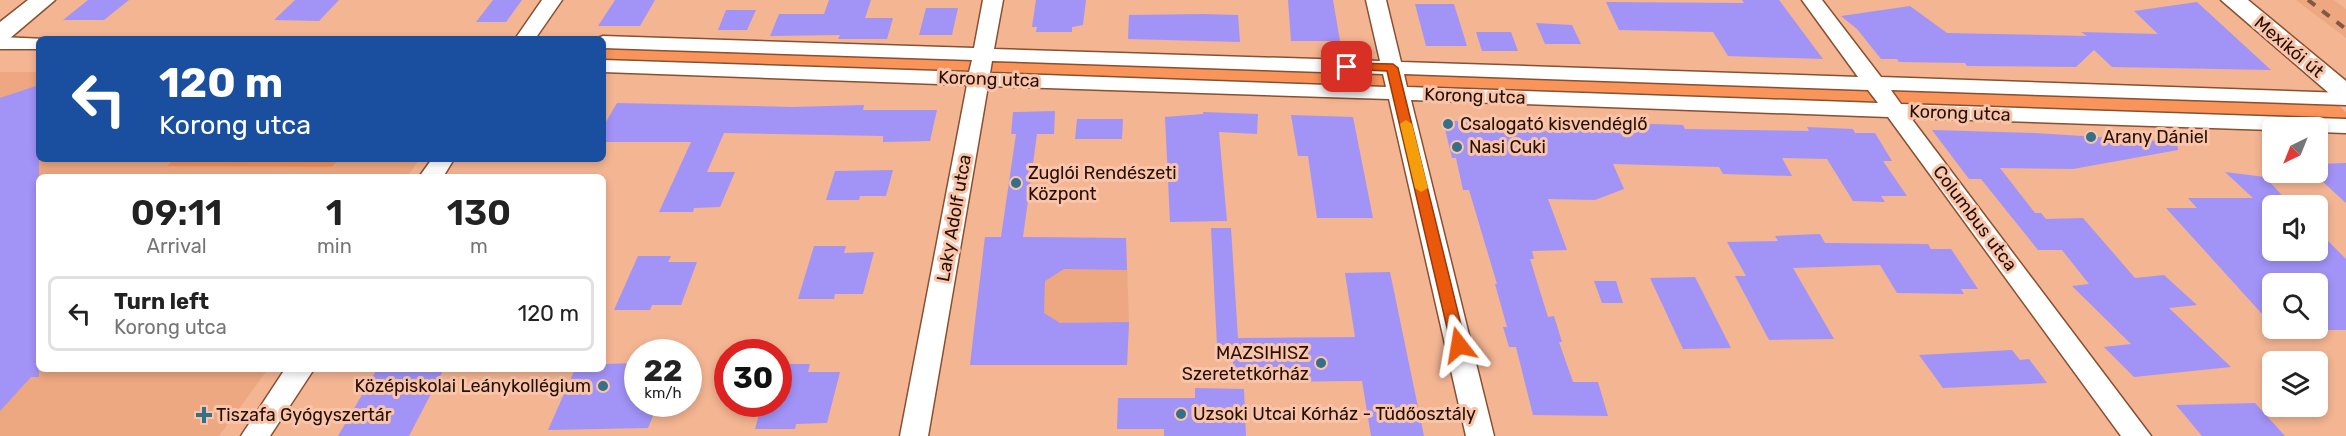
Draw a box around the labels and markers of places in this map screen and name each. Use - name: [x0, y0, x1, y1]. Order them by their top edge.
- pin: [1321, 41, 1372, 92]
- place label: Csalogató kisvendéglő: [1460, 113, 1648, 135]
- marker: Csalogató kisvendéglő: [1441, 117, 1455, 131]
- place label: Arany Dániel: [2103, 126, 2208, 148]
- marker: Arany Dániel: [2084, 130, 2098, 144]
- place label: Nasi Cuki: [1469, 136, 1546, 158]
- marker: Nasi Cuki: [1450, 140, 1464, 154]
- place label: Zuglói Rendészeti Központ: [1028, 162, 1177, 205]
- marker: Zuglói Rendészeti Központ: [1009, 176, 1023, 190]
- place label: MAZSIHISZ Szeretetkórház: [1182, 342, 1309, 385]
- marker: MAZSIHISZ Szeretetkórház: [1314, 356, 1328, 370]
- place label: Középiskolai Leánykollégium: [354, 375, 591, 397]
- marker: Középiskolai Leánykollégium: [596, 379, 610, 393]
- place label: Uzsoki Utcai Kórház - Tüdőosztály: [1193, 403, 1476, 425]
- place label: Tiszafa Gyógyszertár: [216, 404, 392, 426]
- marker: Uzsoki Utcai Kórház - Tüdőosztály: [1174, 407, 1188, 421]
- marker: Tiszafa Gyógyszertár: [197, 408, 211, 422]

